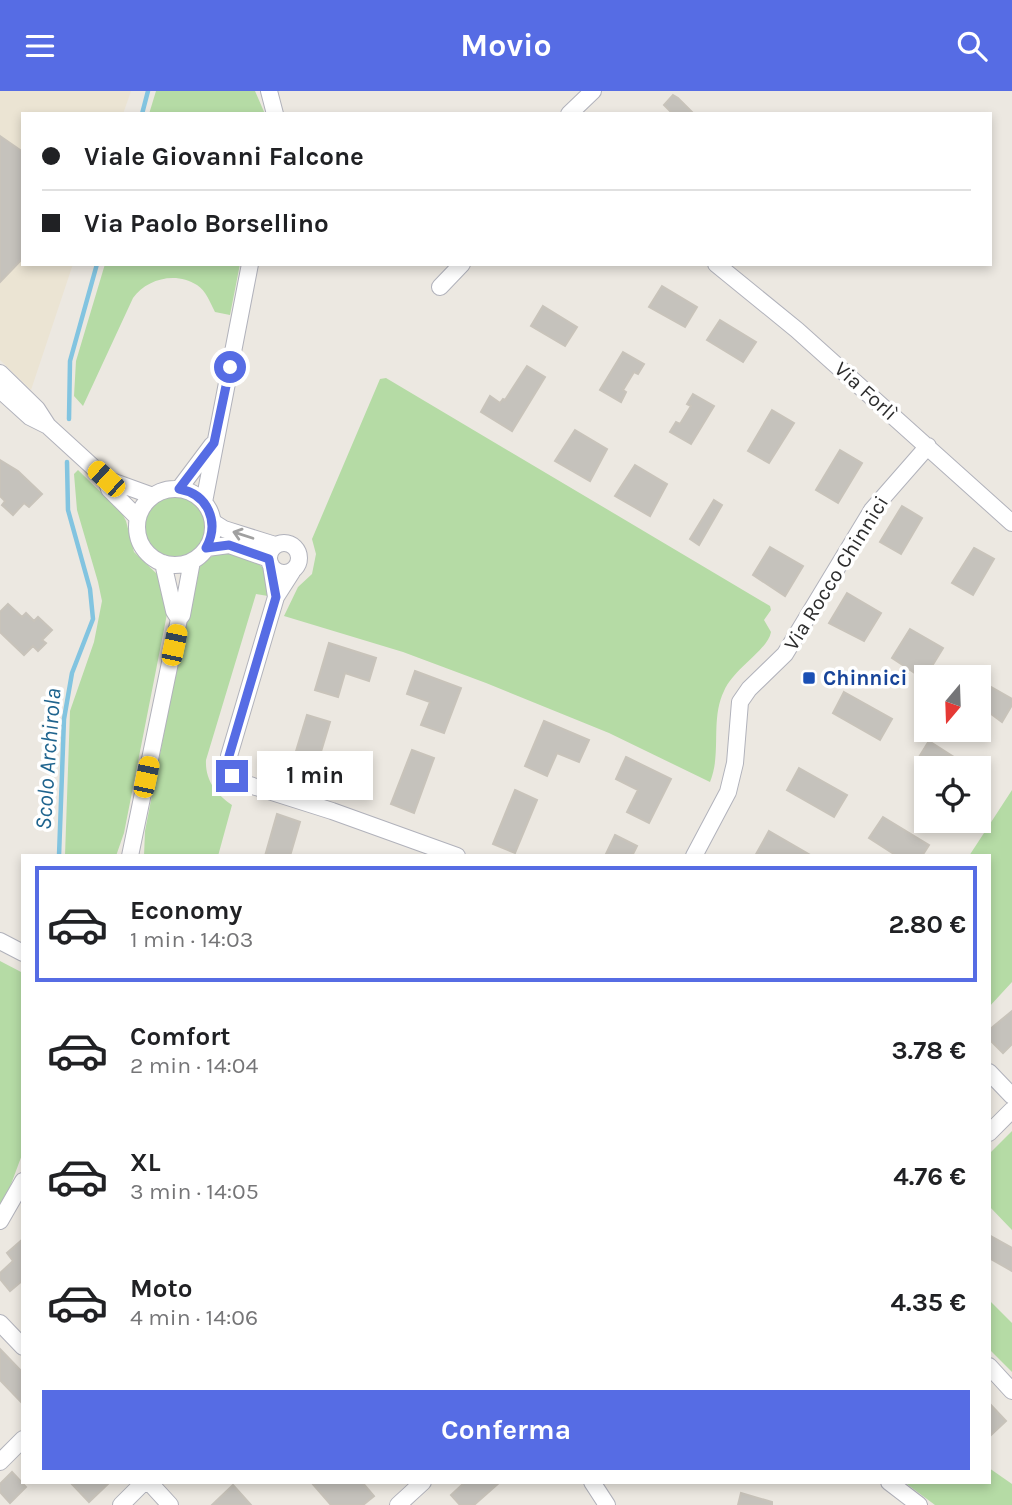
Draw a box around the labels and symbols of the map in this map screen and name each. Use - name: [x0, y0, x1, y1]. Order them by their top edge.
- route start: [214, 351, 246, 383]
- street label: Via Forlì: [830, 357, 902, 425]
- car: [84, 457, 129, 501]
- street label: Via Rocco Chinnici: [779, 491, 893, 655]
- one-way arrow: [233, 528, 255, 540]
- car: [160, 622, 189, 668]
- north arrow: [914, 665, 990, 742]
- place label: Chinnici: [823, 666, 907, 690]
- marker: Chinnici: [801, 670, 817, 686]
- water label: Scolo Archirola: [30, 687, 66, 831]
- callout: 1 min: [256, 751, 372, 801]
- car: [132, 754, 161, 800]
- route end: [216, 760, 248, 792]

